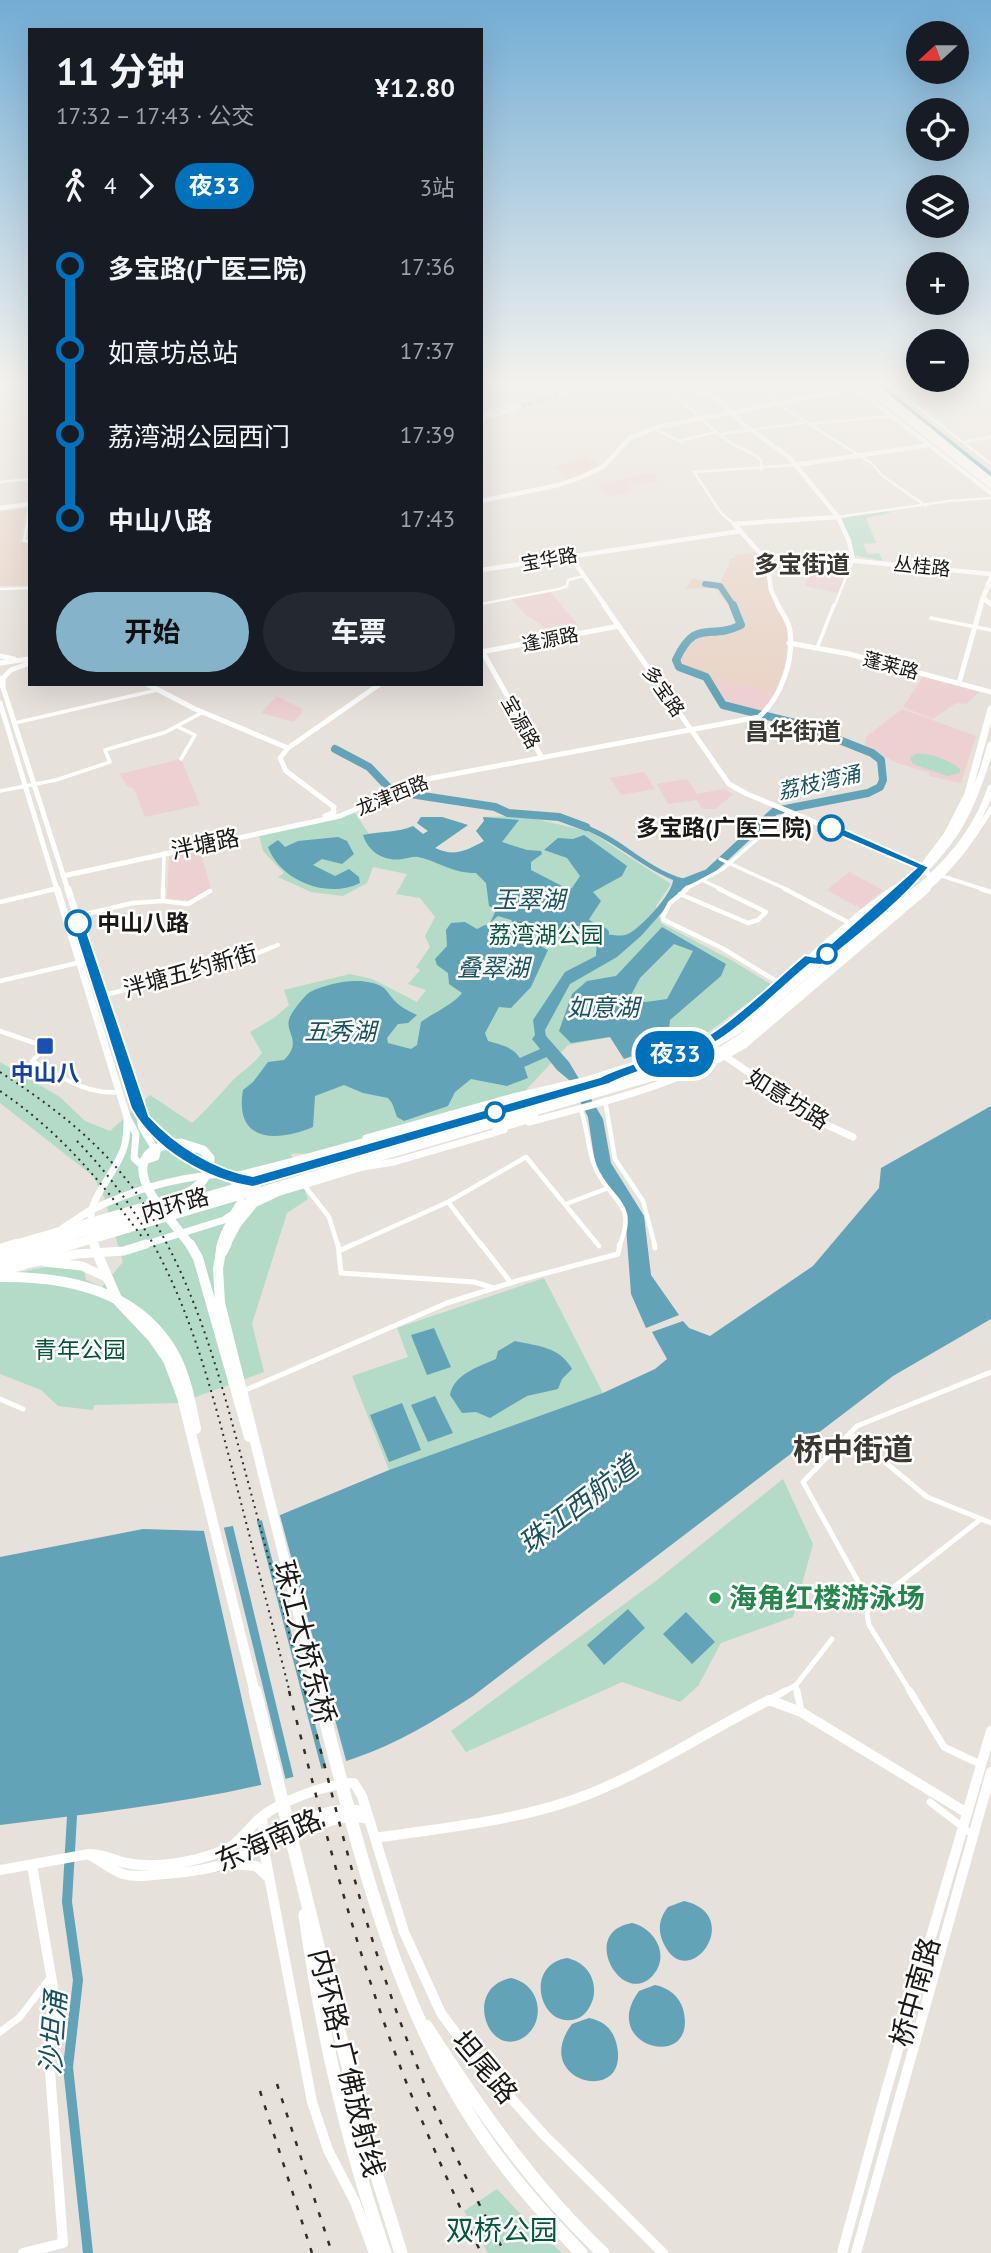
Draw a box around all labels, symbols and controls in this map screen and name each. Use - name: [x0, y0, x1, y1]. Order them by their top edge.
- north arrow: [906, 21, 970, 84]
- map controls: [906, 21, 969, 392]
- text: 11 分钟: [56, 46, 185, 95]
- text: ¥12.80: [375, 71, 455, 104]
- button: locate: [906, 98, 969, 161]
- text: 17:32 – 17:43 · 公交: [56, 101, 255, 130]
- icon: walk: [56, 167, 94, 205]
- icon: forward: [127, 167, 165, 205]
- text: 夜33: [189, 170, 240, 201]
- text: 4: [104, 171, 117, 200]
- text: 3站: [419, 173, 455, 202]
- button: layers: [906, 175, 969, 238]
- text: 多宝路(广医三院): [108, 252, 307, 285]
- text: 17:36: [400, 252, 455, 281]
- button: +: [906, 252, 969, 315]
- button: −: [906, 329, 969, 392]
- text: 如意坊总站: [108, 336, 238, 369]
- text: 17:37: [400, 336, 455, 365]
- text: 荔湾湖公园西门: [108, 420, 290, 453]
- text: 17:39: [400, 420, 455, 449]
- text: 中山八路: [108, 504, 212, 537]
- text: 17:43: [400, 504, 455, 533]
- street label: 宝华路: [519, 542, 579, 576]
- district label: 多宝街道: [754, 549, 850, 580]
- street label: 丛桂路: [892, 551, 952, 581]
- button: 开始: [56, 592, 249, 672]
- button: 车票: [263, 592, 455, 672]
- street label: 逢源路: [520, 622, 580, 656]
- street label: 蓬莱路: [860, 646, 922, 684]
- street label: 多宝路: [638, 661, 690, 721]
- street label: 宝源路: [496, 691, 546, 753]
- district label: 昌华街道: [745, 716, 841, 747]
- water label: 荔枝湾涌: [775, 759, 865, 805]
- street label: 龙津西路: [352, 770, 432, 820]
- place label: 多宝路(广医三院): [636, 813, 812, 842]
- marker: 多宝路(广医三院): [818, 815, 844, 841]
- street label: 泮塘路: [168, 822, 242, 865]
- water label: 玉翠湖: [493, 884, 569, 915]
- place label: 中山八路: [97, 908, 189, 937]
- marker: 中山八路: [65, 910, 91, 936]
- park label: 荔湾湖公园: [489, 920, 604, 949]
- street label: 泮塘五约新街: [120, 938, 260, 1003]
- unlabelled marker: [817, 944, 837, 964]
- water label: 叠翠湖: [457, 952, 533, 983]
- water label: 如意湖: [567, 992, 643, 1023]
- water label: 五秀湖: [304, 1016, 380, 1047]
- line badge: 夜33: [635, 1031, 715, 1077]
- marker: 中山八: [35, 1036, 55, 1056]
- text: 夜33: [649, 1038, 701, 1069]
- place label: 中山八: [11, 1058, 80, 1087]
- street label: 如意坊路: [742, 1062, 835, 1135]
- unlabelled marker: [485, 1102, 505, 1122]
- street label: 内环路: [138, 1181, 212, 1228]
- park label: 青年公园: [34, 1335, 126, 1364]
- district label: 桥中街道: [793, 1429, 913, 1468]
- water label: 珠江西航道: [511, 1445, 648, 1562]
- street label: 珠江大桥东桥: [266, 1556, 345, 1728]
- place label: 海角红楼游泳场: [729, 1579, 925, 1616]
- marker: 海角红楼游泳场: [707, 1590, 723, 1606]
- street label: 东海南路: [209, 1800, 326, 1879]
- street label: 桥中南路: [881, 1933, 948, 2051]
- street label: 内环路-广佛放射线: [301, 1945, 394, 2181]
- water label: 沙坦涌: [31, 1987, 74, 2076]
- street label: 坦尾路: [444, 2023, 527, 2111]
- park label: 双桥公园: [446, 2211, 558, 2248]

